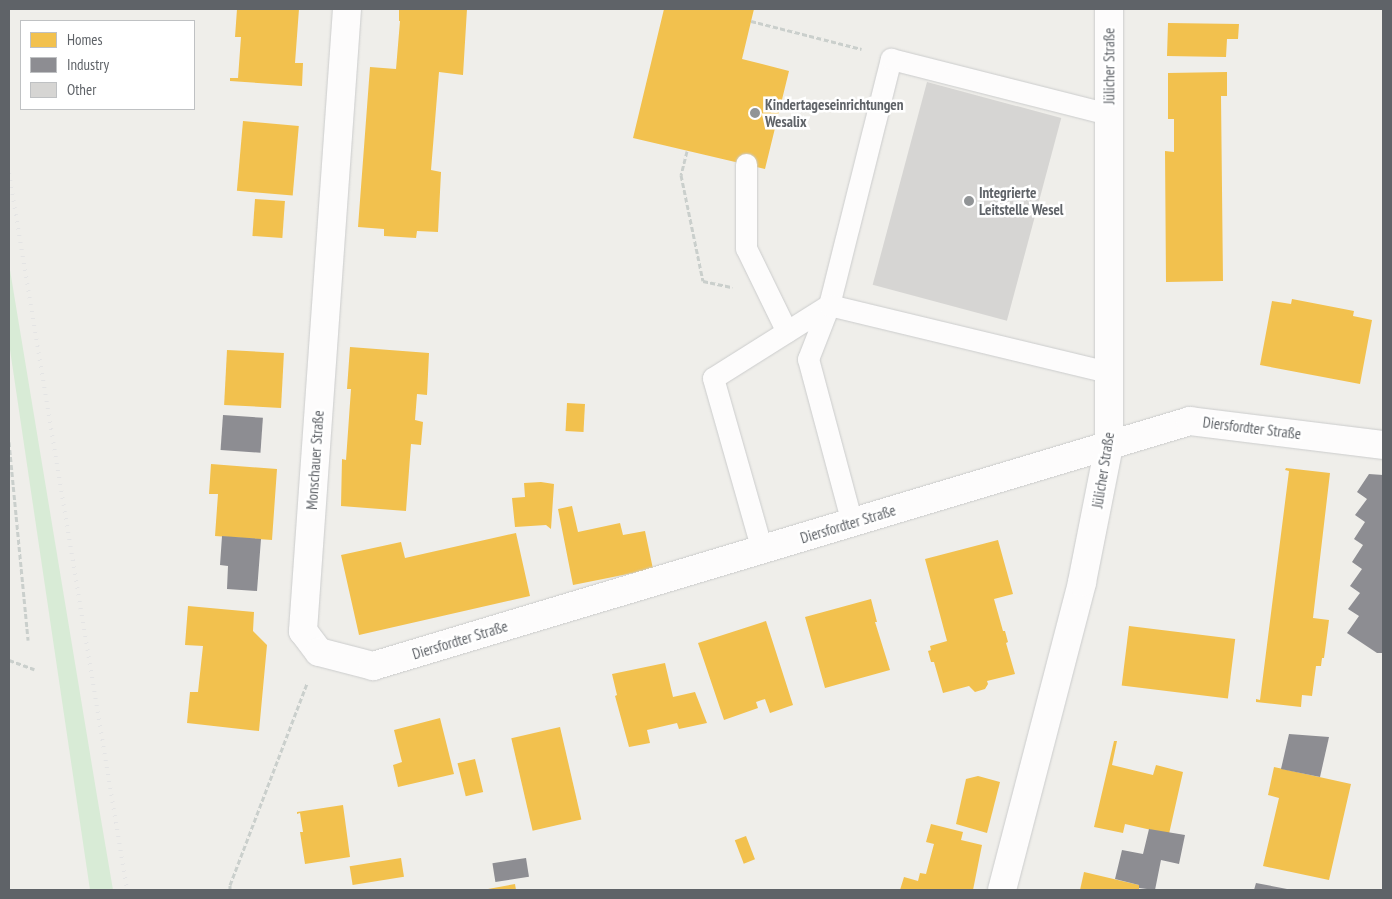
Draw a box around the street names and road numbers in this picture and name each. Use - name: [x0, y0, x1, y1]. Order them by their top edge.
- street label: Jülicher Straße: [1100, 28, 1118, 104]
- street label: Monschauer Straße: [303, 410, 327, 510]
- street label: Diersfordter Straße: [1202, 413, 1302, 443]
- street label: Jülicher Straße: [1088, 431, 1118, 509]
- street label: Diersfordter Straße: [798, 501, 898, 547]
- street label: Diersfordter Straße: [410, 617, 510, 663]

